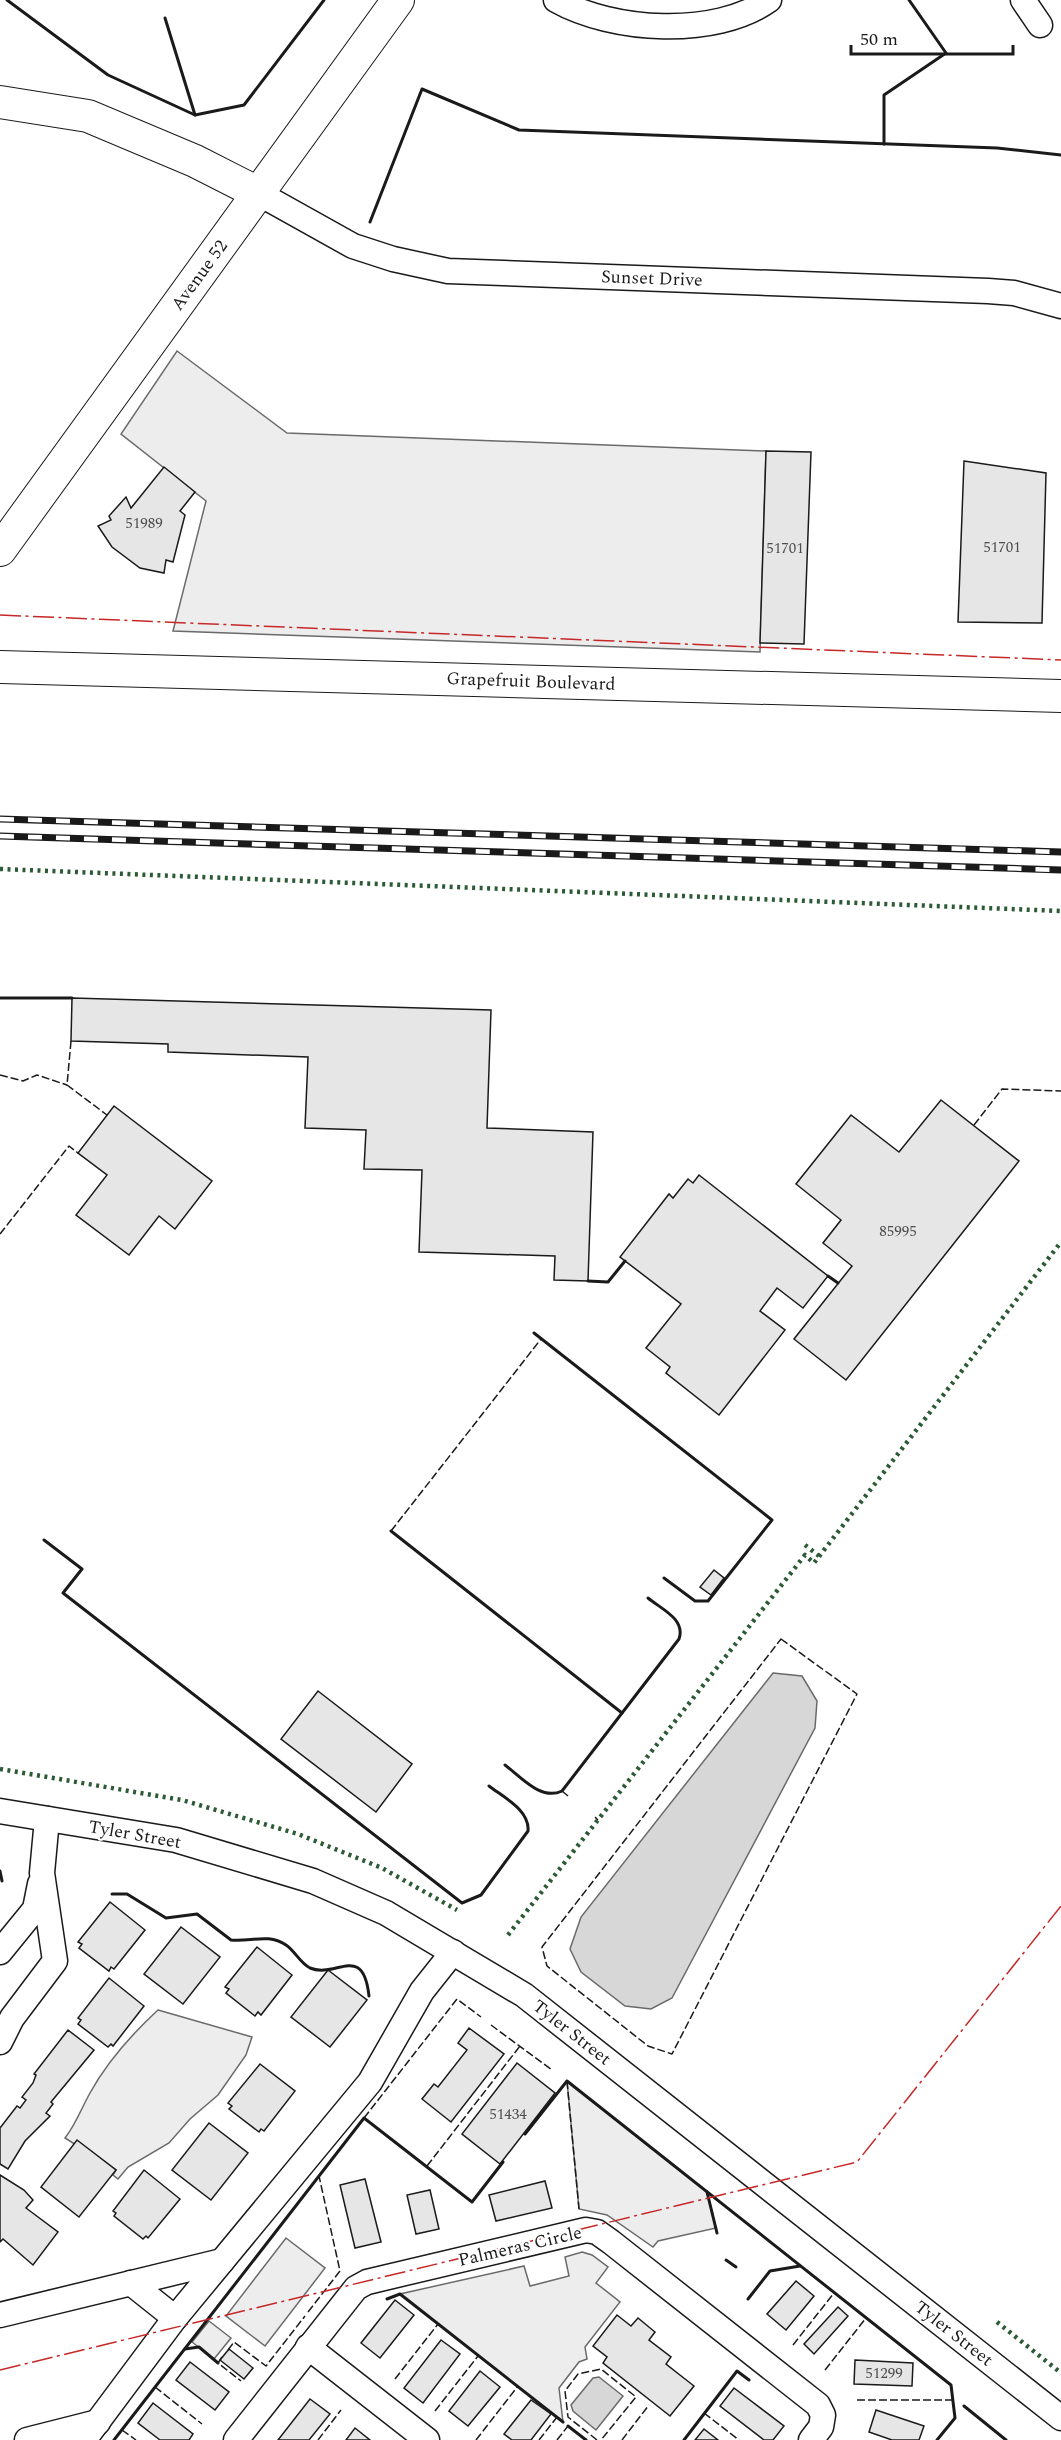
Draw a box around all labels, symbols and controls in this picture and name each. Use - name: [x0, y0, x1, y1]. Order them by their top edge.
- scale bar: [851, 18, 1013, 56]
- text: 50 m: [860, 26, 898, 53]
- street label: Avenue 52: [164, 234, 234, 316]
- street label: Sunset Drive: [601, 263, 703, 294]
- house number: 51989: [125, 512, 163, 535]
- house number: 51701: [983, 536, 1021, 559]
- house number: 51701: [766, 537, 804, 560]
- street label: Grapefruit Boulevard: [446, 665, 616, 698]
- house number: 85995: [879, 1220, 917, 1243]
- street label: Tyler Street: [86, 1813, 183, 1856]
- street label: Tyler Street: [526, 1993, 617, 2072]
- house number: 51434: [489, 2103, 527, 2126]
- street label: Palmeras Circle: [456, 2219, 585, 2274]
- street label: Tyler Street: [908, 2294, 999, 2373]
- house number: 51299: [865, 2362, 903, 2385]

